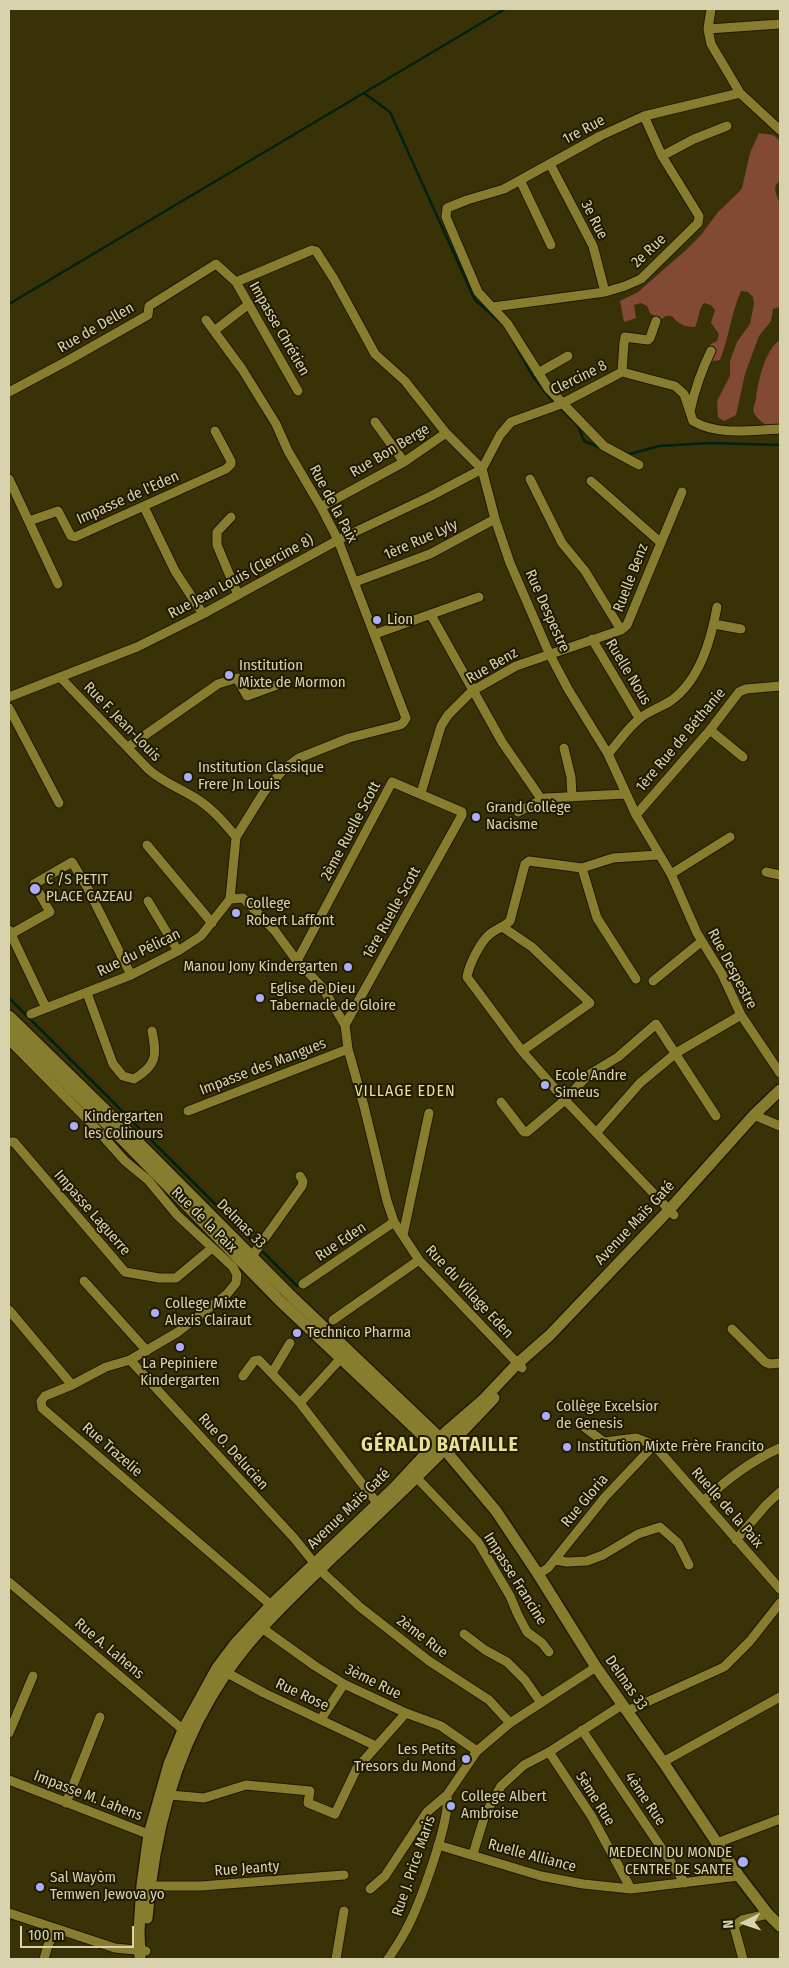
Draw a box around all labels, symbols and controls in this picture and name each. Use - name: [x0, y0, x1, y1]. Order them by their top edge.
- street label: 1re Rue: [560, 111, 608, 149]
- street label: 3e Rue: [577, 198, 611, 242]
- street label: 2e Rue: [628, 231, 670, 271]
- street label: Impasse Chrétien: [245, 279, 313, 379]
- street label: Rue de Dellen: [55, 299, 137, 357]
- street label: Clercine 8: [548, 357, 610, 399]
- street label: Rue Bon Berge: [347, 420, 433, 482]
- street label: Rue de la Paix: [305, 462, 361, 546]
- street label: Impasse de l'Eden: [74, 467, 182, 529]
- street label: 1ère Rue Lyly: [381, 516, 461, 564]
- street label: Rue Jean Louis (Clercine 8): [165, 531, 317, 623]
- street label: Ruelle Benz: [610, 541, 652, 615]
- street label: Rue Despestre: [521, 567, 573, 655]
- place label: Lion: [387, 611, 413, 629]
- marker: Lion: [371, 614, 383, 626]
- street label: Ruelle Nous: [601, 636, 655, 708]
- street label: Rue Benz: [463, 644, 521, 688]
- place label: Institution Mixte de Mormon: [239, 657, 346, 692]
- marker: Institution Mixte de Mormon: [223, 669, 235, 681]
- street label: Rue F. Jean-Louis: [80, 679, 164, 765]
- street label: 1ère Rue de Béthanie: [632, 684, 730, 796]
- place label: Institution Classique Frere Jn Louis: [198, 759, 324, 794]
- marker: Institution Classique Frere Jn Louis: [182, 771, 194, 783]
- street label: 2ème Ruelle Scott: [317, 778, 385, 884]
- place label: Grand Collège Nacisme: [486, 799, 571, 834]
- marker: Grand Collège Nacisme: [470, 811, 482, 823]
- street label: 1ère Ruelle Scott: [359, 864, 425, 962]
- place label: C /S PETIT PLACE CAZEAU: [46, 871, 133, 906]
- marker: C /S PETIT PLACE CAZEAU: [28, 882, 42, 896]
- place label: College Robert Laffont: [246, 895, 335, 930]
- marker: College Robert Laffont: [230, 907, 242, 919]
- street label: Rue du Pélican: [94, 925, 184, 981]
- street label: Rue Despestre: [703, 926, 761, 1012]
- place label: Manou Jony Kindergarten: [183, 958, 338, 976]
- marker: Manou Jony Kindergarten: [342, 961, 354, 973]
- place label: Eglise de Dieu Tabernacle de Gloire: [270, 980, 396, 1015]
- marker: Eglise de Dieu Tabernacle de Gloire: [254, 992, 266, 1004]
- street label: Impasse des Mangues: [197, 1035, 329, 1099]
- place label: Ecole Andre Simeus: [555, 1067, 627, 1102]
- marker: Ecole Andre Simeus: [539, 1079, 551, 1091]
- district label: VILLAGE EDEN: [353, 1082, 457, 1102]
- place label: Kindergarten les Colinours: [84, 1108, 163, 1143]
- marker: Kindergarten les Colinours: [68, 1120, 80, 1132]
- street label: Impasse Laguerre: [50, 1167, 134, 1259]
- street label: Avenue Maïs Gaté: [591, 1177, 679, 1269]
- street label: Rue de la Paix: [167, 1183, 241, 1257]
- street label: Delmas 33: [213, 1196, 269, 1252]
- street label: Rue Eden: [312, 1219, 370, 1265]
- street label: Rue du Village Eden: [421, 1242, 517, 1342]
- place label: College Mixte Alexis Clairaut: [165, 1295, 252, 1330]
- marker: College Mixte Alexis Clairaut: [149, 1307, 161, 1319]
- place label: Technico Pharma: [307, 1324, 411, 1342]
- marker: Technico Pharma: [291, 1327, 303, 1339]
- marker: La Pepiniere Kindergarten: [174, 1341, 186, 1353]
- place label: La Pepiniere Kindergarten: [140, 1355, 220, 1390]
- place label: Collège Excelsior de Genesis: [556, 1398, 658, 1433]
- street label: Rue O. Delucien: [194, 1410, 272, 1494]
- marker: Collège Excelsior de Genesis: [540, 1410, 552, 1422]
- street label: Rue Trazelie: [78, 1419, 146, 1481]
- district label: GÉRALD BATAILLE: [359, 1433, 521, 1457]
- place label: Institution Mixte Frère Francito: [577, 1438, 764, 1456]
- marker: Institution Mixte Frère Francito: [561, 1441, 573, 1453]
- street label: Ruelle de la Paix: [687, 1464, 767, 1552]
- street label: Avenue Maïs Gaté: [304, 1465, 394, 1553]
- street label: Rue Gloria: [558, 1471, 612, 1531]
- street label: Impasse Francine: [479, 1529, 551, 1629]
- street label: 2ème Rue: [393, 1612, 451, 1662]
- street label: Rue A. Lahens: [71, 1615, 147, 1683]
- street label: Delmas 33: [601, 1652, 651, 1714]
- street label: 3ème Rue: [342, 1661, 404, 1703]
- street label: Rue Rose: [273, 1675, 331, 1715]
- place label: Les Petits Tresors du Mond: [354, 1741, 456, 1776]
- marker: Les Petits Tresors du Mond: [460, 1753, 472, 1765]
- street label: Impasse M. Lahens: [31, 1767, 145, 1825]
- street label: 5ème Rue: [571, 1769, 619, 1829]
- street label: 4ème Rue: [621, 1769, 669, 1829]
- place label: College Albert Ambroise: [461, 1788, 547, 1823]
- marker: College Albert Ambroise: [445, 1800, 457, 1812]
- street label: Rue J. Price Maris: [388, 1814, 440, 1918]
- street label: Ruelle Alliance: [486, 1836, 578, 1876]
- place label: MEDECIN DU MONDE CENTRE DE SANTE: [609, 1844, 732, 1879]
- marker: MEDECIN DU MONDE CENTRE DE SANTE: [736, 1855, 750, 1869]
- street label: Rue Jeanty: [214, 1858, 280, 1880]
- place label: Sal Wayòm Temwen Jewova yo: [50, 1869, 165, 1904]
- marker: Sal Wayòm Temwen Jewova yo: [34, 1881, 46, 1893]
- north arrow: [719, 1898, 769, 1948]
- scale bar: [22, 1916, 136, 1948]
- text: N: [720, 1919, 737, 1929]
- text: 100 m: [28, 1926, 65, 1944]

